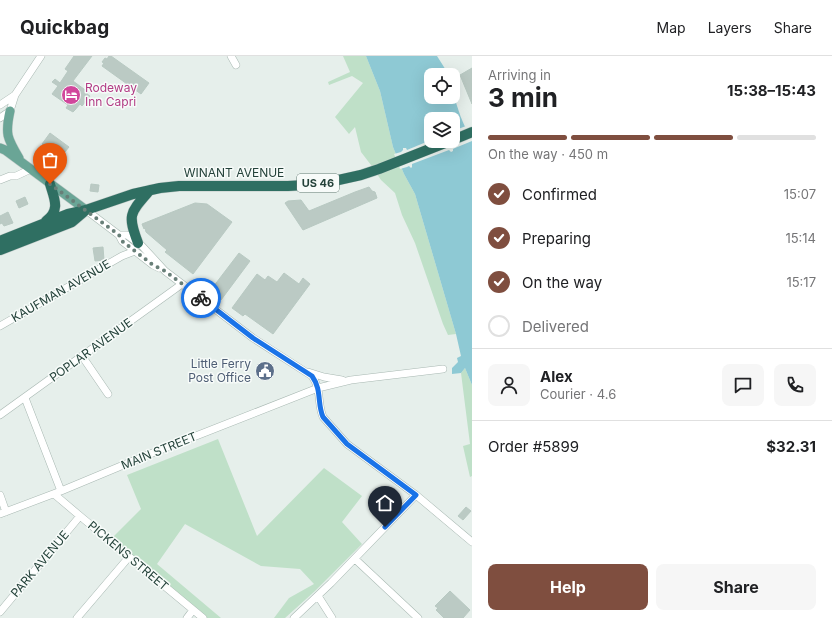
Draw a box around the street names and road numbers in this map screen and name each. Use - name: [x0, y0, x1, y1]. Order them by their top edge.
- street label: WINANT AVENUE: [184, 165, 284, 180]
- road number: US 46: [297, 174, 339, 192]
- street label: KAUFMAN AVENUE: [9, 256, 113, 325]
- street label: POPLAR AVENUE: [46, 314, 135, 385]
- street label: MAIN STREET: [119, 428, 199, 472]
- street label: PICKENS STREET: [85, 518, 172, 594]
- street label: PARK AVENUE: [7, 527, 72, 600]

